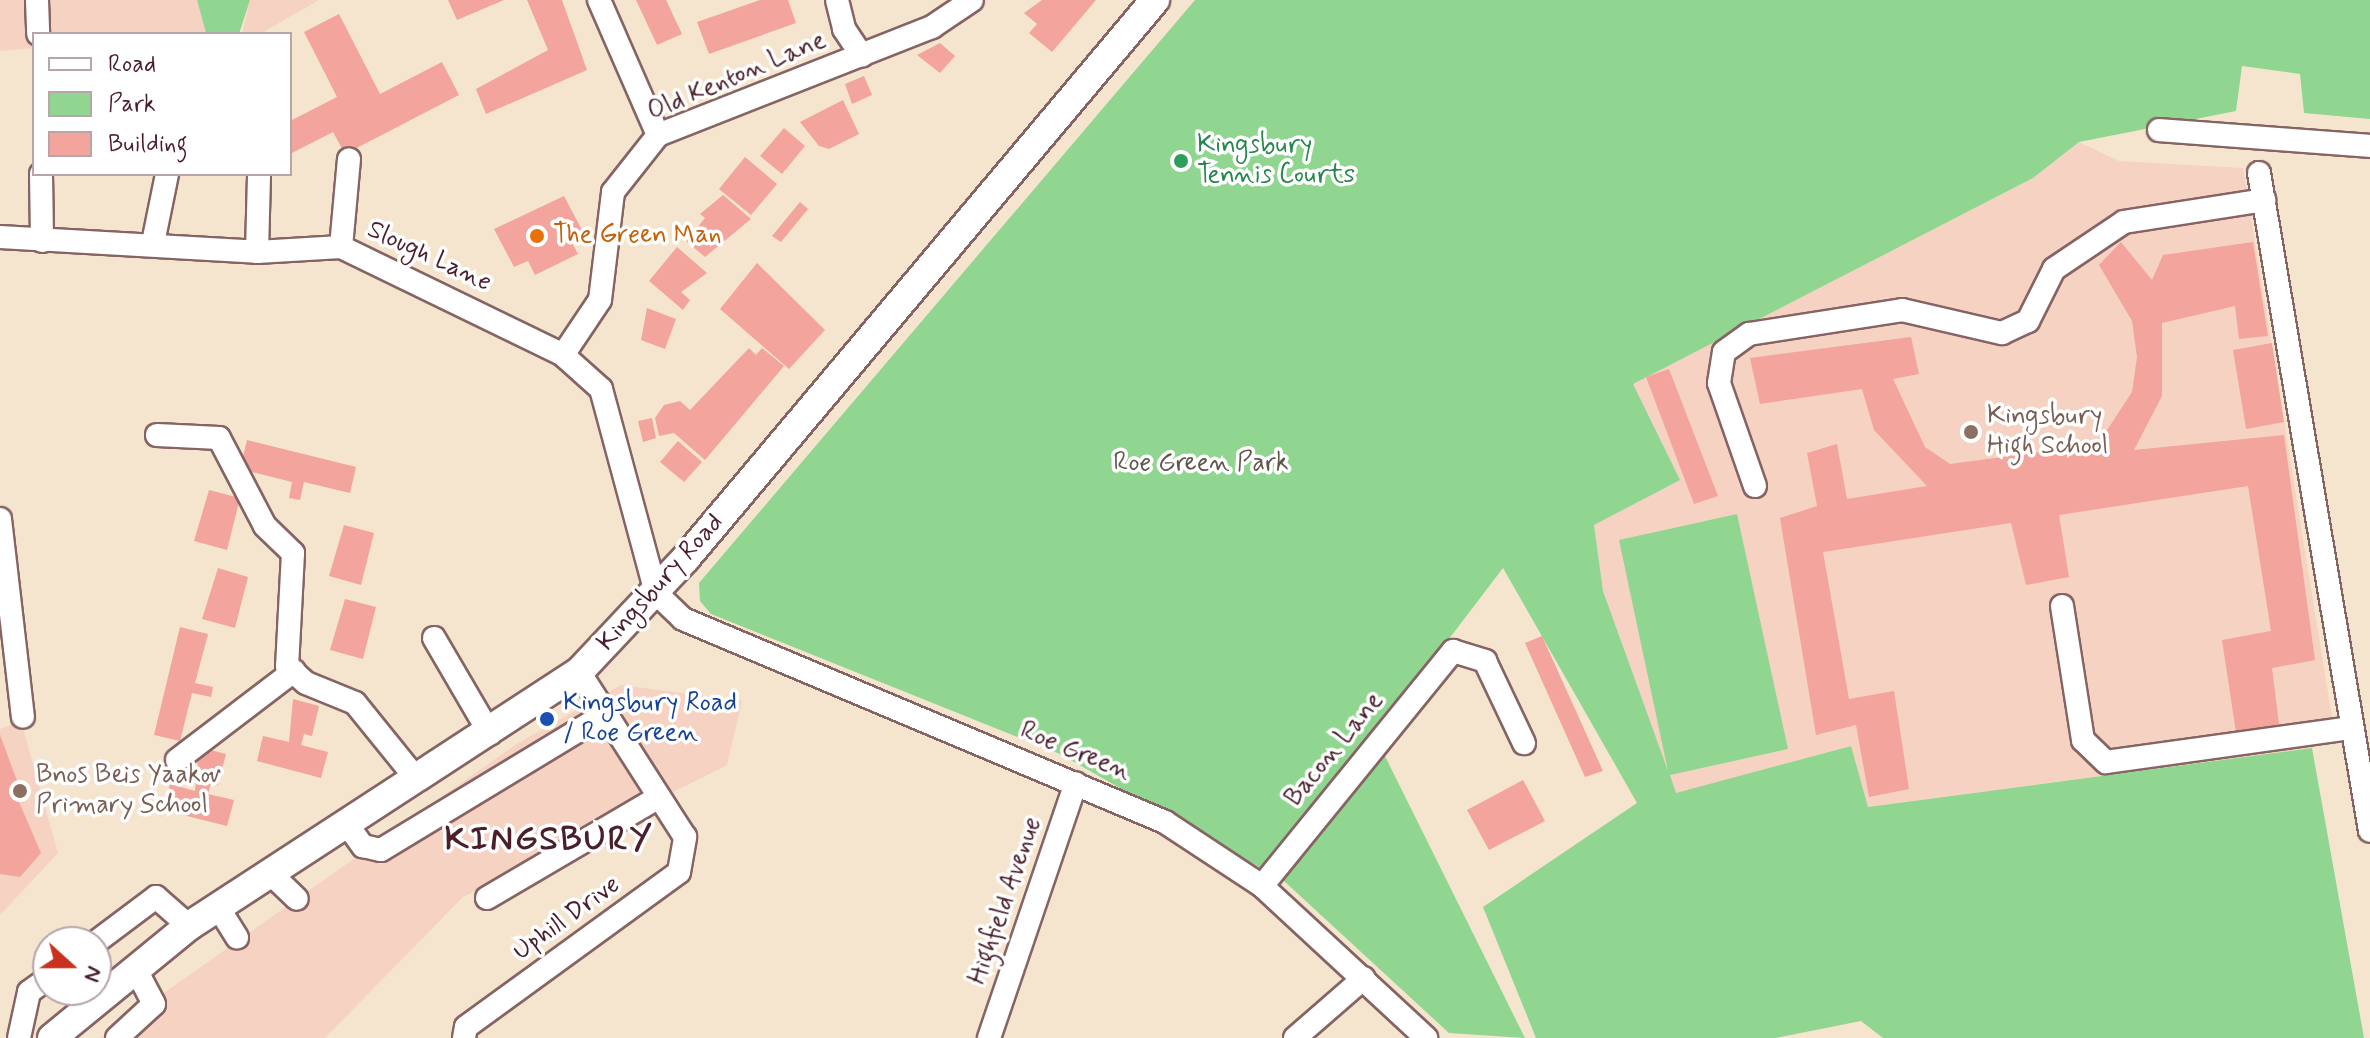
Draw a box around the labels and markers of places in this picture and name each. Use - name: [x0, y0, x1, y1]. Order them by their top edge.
- place label: Kingsbury Tennis Courts: [1197, 130, 1352, 192]
- marker: Kingsbury Tennis Courts: [1172, 152, 1190, 170]
- place label: The Green Man: [553, 220, 728, 252]
- marker: The Green Man: [528, 227, 546, 245]
- place label: Kingsbury High School: [1987, 401, 2108, 462]
- marker: Kingsbury High School: [1962, 423, 1980, 441]
- place label: Kingsbury Road / Roe Green: [563, 688, 737, 750]
- marker: Kingsbury Road / Roe Green: [538, 710, 556, 728]
- place label: Bnos Beis Yaakov Primary School: [36, 760, 225, 822]
- marker: Bnos Beis Yaakov Primary School: [11, 782, 29, 800]

